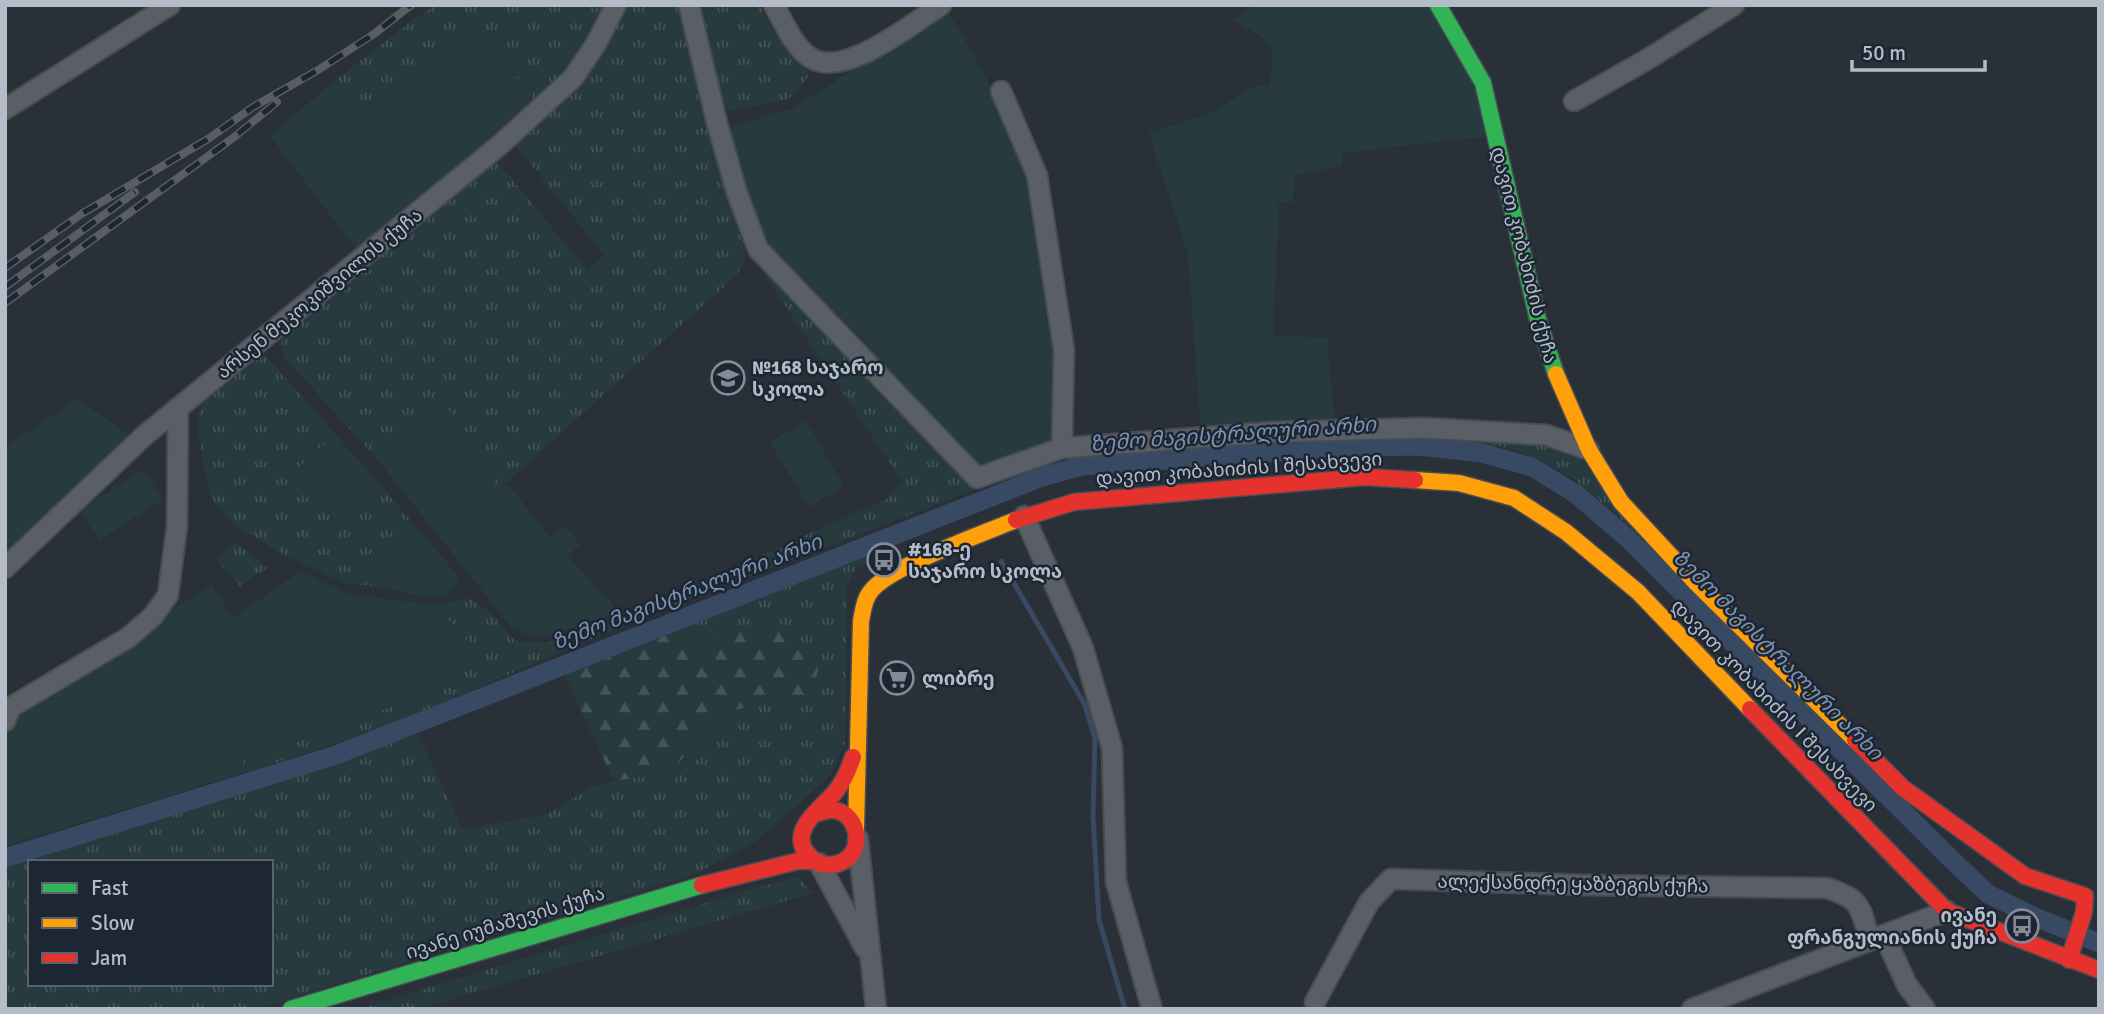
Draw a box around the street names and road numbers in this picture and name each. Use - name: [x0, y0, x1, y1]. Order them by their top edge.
- street label: დავით კობახიძის ქუჩა: [1485, 144, 1563, 366]
- street label: არსენ მეკოკიშვილის ქუჩა: [212, 203, 427, 384]
- street label: დავით კობახიძის I შესახვევი: [1095, 447, 1383, 491]
- street label: დავით კობახიძის I შესახვევი: [1666, 594, 1883, 817]
- street label: ალექსანდრე ყაზბეგის ქუჩა: [1437, 870, 1709, 898]
- street label: ივანე იუმაშევის ქუჩა: [403, 881, 608, 965]

